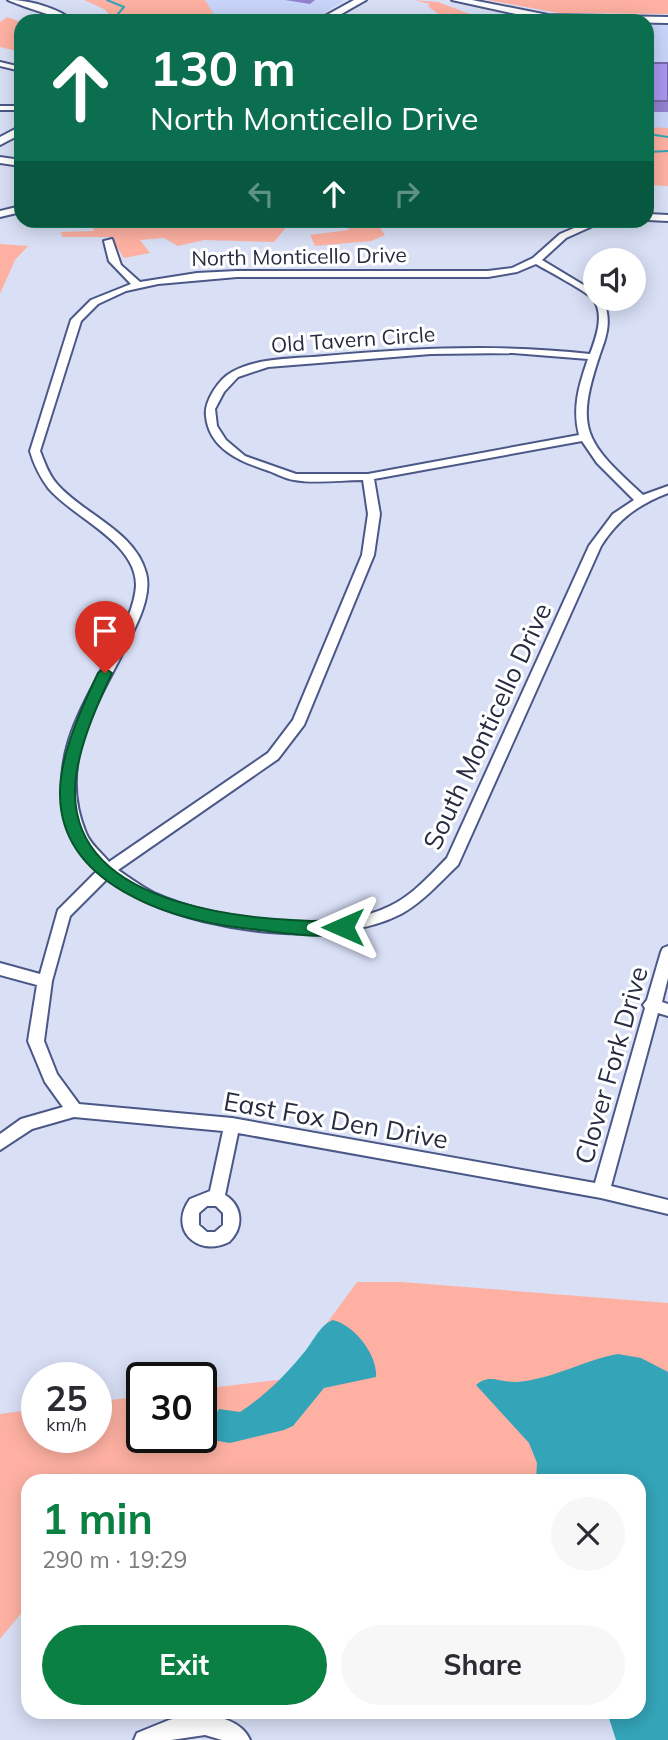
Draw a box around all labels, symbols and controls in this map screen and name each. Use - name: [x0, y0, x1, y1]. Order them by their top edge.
- text: 130 m: [150, 37, 296, 98]
- icon: ahead: [35, 42, 126, 133]
- text: North Monticello Drive: [150, 98, 478, 138]
- icon: left: [242, 175, 280, 213]
- icon: ahead: [315, 175, 353, 213]
- icon: right: [388, 175, 426, 213]
- street label: North Monticello Drive: [191, 241, 407, 271]
- map controls: [583, 248, 646, 311]
- button: sound: [583, 248, 646, 311]
- street label: Old Tavern Circle: [270, 320, 436, 358]
- street label: South Monticello Drive: [415, 597, 559, 855]
- pin: [75, 601, 135, 673]
- icon: arrive: [86, 612, 124, 650]
- position arrow: [306, 890, 380, 964]
- street label: Clover Fork Drive: [567, 962, 655, 1168]
- street label: East Fox Den Drive: [221, 1084, 451, 1156]
- speed limit sign: 30: [126, 1362, 217, 1453]
- text: 25: [45, 1376, 88, 1420]
- text: km/h: [46, 1413, 87, 1436]
- text: 1 min: [42, 1492, 153, 1545]
- button: close: [551, 1497, 625, 1571]
- text: 290 m · 19:29: [42, 1545, 187, 1574]
- button: Exit: [42, 1625, 327, 1705]
- button: Share: [341, 1625, 625, 1705]

